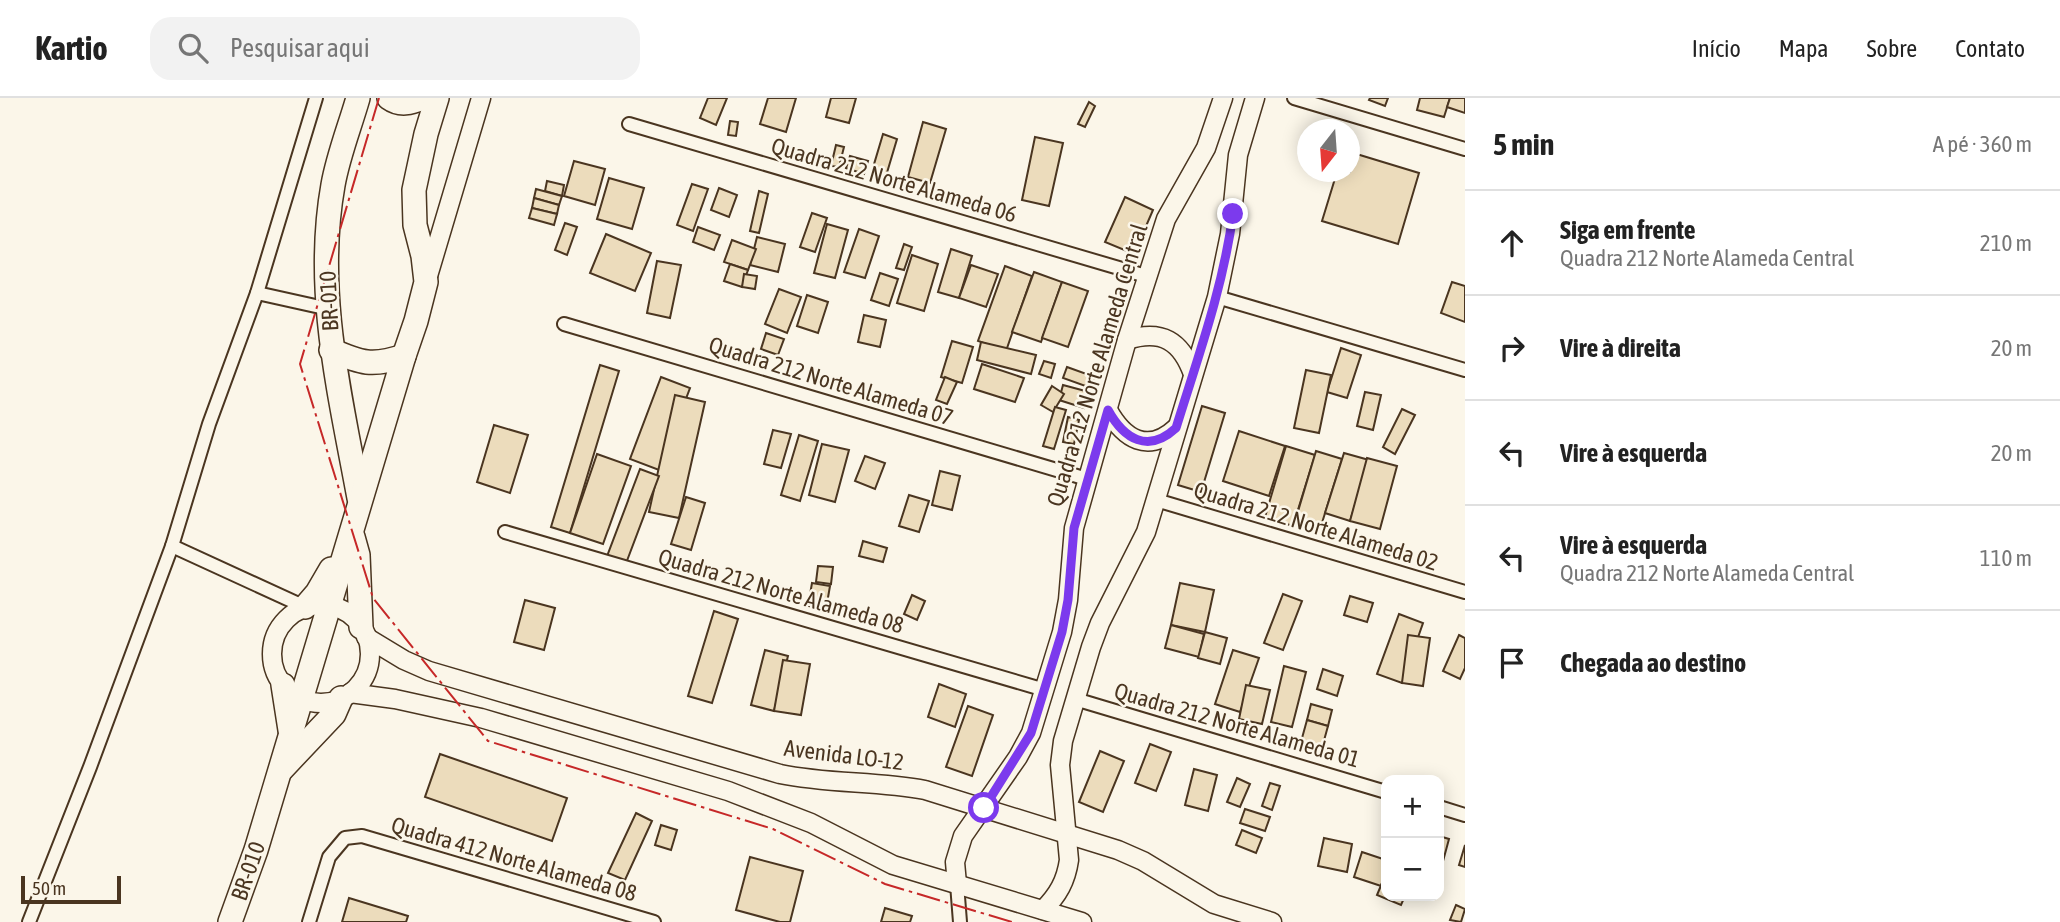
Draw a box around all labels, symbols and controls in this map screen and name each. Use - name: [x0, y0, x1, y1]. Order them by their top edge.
- search box: [150, 17, 640, 80]
- text: Kartio: [35, 29, 108, 67]
- icon: search: [174, 29, 212, 67]
- text: Pesquisar aqui: [230, 33, 370, 63]
- text: Início: [1692, 35, 1741, 62]
- text: Mapa: [1779, 35, 1829, 62]
- text: Sobre: [1867, 35, 1917, 62]
- text: Contato: [1955, 35, 2025, 62]
- north arrow: [1297, 119, 1360, 182]
- text: 5 min: [1493, 127, 1554, 161]
- text: A pé · 360 m: [1933, 131, 2032, 157]
- street label: Quadra 212 Norte Alameda 06: [768, 132, 1020, 228]
- route end: [1217, 198, 1248, 229]
- text: Siga em frente: [1560, 215, 1696, 245]
- street label: Quadra 212 Norte Alameda Central: [1042, 221, 1152, 509]
- icon: ahead: [1493, 224, 1531, 262]
- text: 210 m: [1980, 230, 2032, 256]
- text: Quadra 212 Norte Alameda Central: [1560, 245, 1854, 271]
- street label: BR-010: [314, 270, 344, 332]
- icon: right: [1493, 329, 1531, 367]
- street label: Quadra 212 Norte Alameda 07: [706, 331, 956, 431]
- text: Vire à direita: [1560, 333, 1681, 363]
- text: 20 m: [1991, 335, 2032, 361]
- icon: left: [1493, 434, 1531, 472]
- text: Vire à esquerda: [1560, 438, 1707, 468]
- text: 20 m: [1991, 440, 2032, 466]
- street label: Quadra 212 Norte Alameda 02: [1191, 476, 1441, 576]
- text: Vire à esquerda: [1560, 530, 1707, 560]
- icon: left: [1493, 539, 1531, 577]
- street label: Quadra 212 Norte Alameda 08: [655, 543, 907, 639]
- text: 110 m: [1980, 545, 2032, 571]
- text: Quadra 212 Norte Alameda Central: [1560, 560, 1854, 586]
- icon: arrive: [1493, 644, 1531, 682]
- text: Chegada ao destino: [1560, 648, 1746, 678]
- street label: Quadra 212 Norte Alameda 01: [1111, 677, 1363, 773]
- street label: Avenida LO-12: [783, 735, 905, 775]
- map controls: [1381, 775, 1444, 901]
- button: +: [1381, 775, 1444, 838]
- route start: [968, 792, 999, 823]
- street label: Quadra 412 Norte Alameda 08: [388, 811, 640, 907]
- street label: BR-010: [226, 838, 270, 904]
- button: −: [1381, 838, 1444, 901]
- scale bar: [21, 873, 121, 905]
- text: 50 m: [32, 877, 66, 899]

